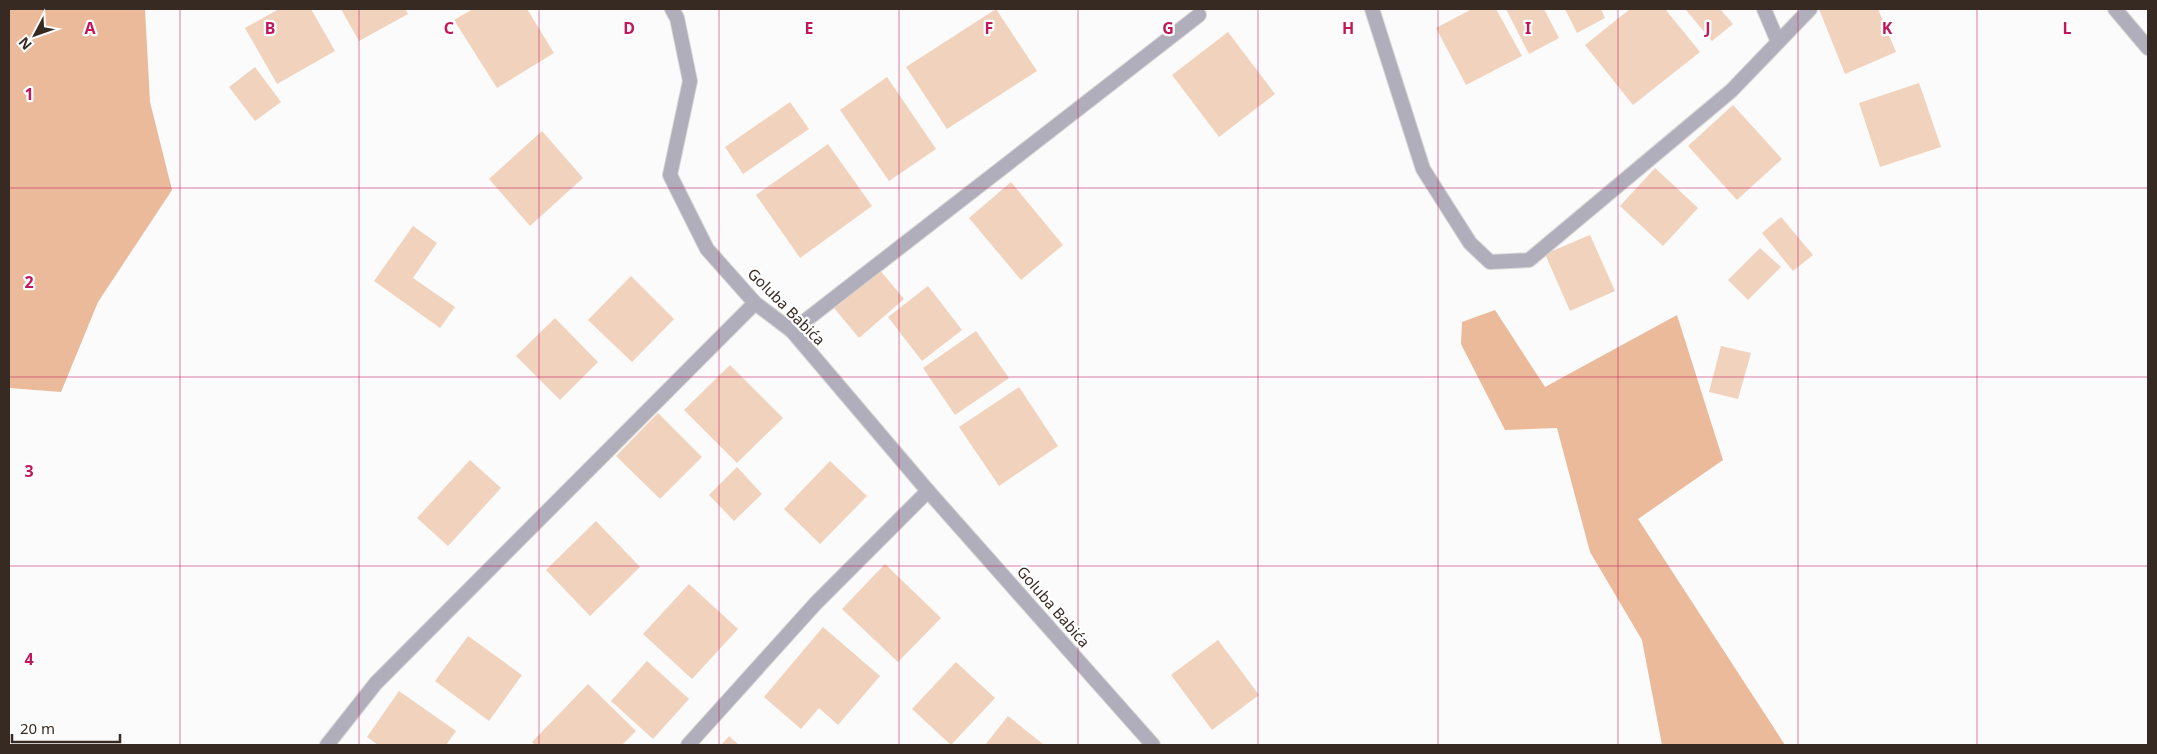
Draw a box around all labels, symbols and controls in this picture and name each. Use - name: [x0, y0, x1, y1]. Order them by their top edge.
- north arrow: [10, 10, 60, 60]
- text: A: [84, 17, 96, 39]
- text: B: [265, 17, 275, 39]
- text: C: [444, 17, 454, 39]
- text: D: [623, 17, 635, 39]
- text: E: [805, 17, 814, 39]
- text: F: [985, 17, 993, 39]
- text: G: [1162, 17, 1174, 39]
- text: H: [1342, 17, 1354, 39]
- text: I: [1525, 17, 1531, 39]
- text: J: [1703, 17, 1711, 39]
- text: K: [1882, 17, 1893, 39]
- text: L: [2063, 17, 2072, 39]
- text: N: [14, 33, 36, 54]
- text: 1: [24, 83, 34, 105]
- street label: Goluba Babića: [744, 263, 830, 349]
- text: 2: [24, 271, 34, 293]
- text: 3: [24, 460, 34, 482]
- street label: Goluba Babića: [1013, 561, 1095, 651]
- text: 4: [24, 648, 34, 670]
- scale bar: [12, 712, 120, 744]
- text: 20 m: [20, 718, 55, 738]

